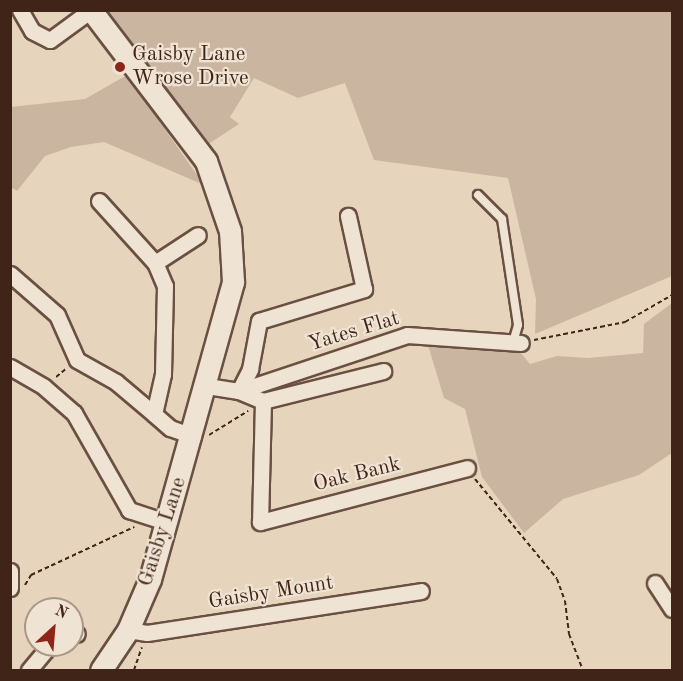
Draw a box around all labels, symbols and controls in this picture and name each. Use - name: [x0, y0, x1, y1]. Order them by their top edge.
- place label: Gaisby Lane Wrose Drive: [132, 42, 249, 92]
- marker: Gaisby Lane Wrose Drive: [113, 60, 127, 74]
- street label: Yates Flat: [305, 306, 403, 358]
- street label: Oak Bank: [311, 452, 403, 498]
- street label: Gaisby Lane: [133, 474, 193, 590]
- street label: Gaisby Mount: [207, 571, 335, 615]
- north arrow: [24, 597, 84, 657]
- text: N: [52, 603, 70, 622]

